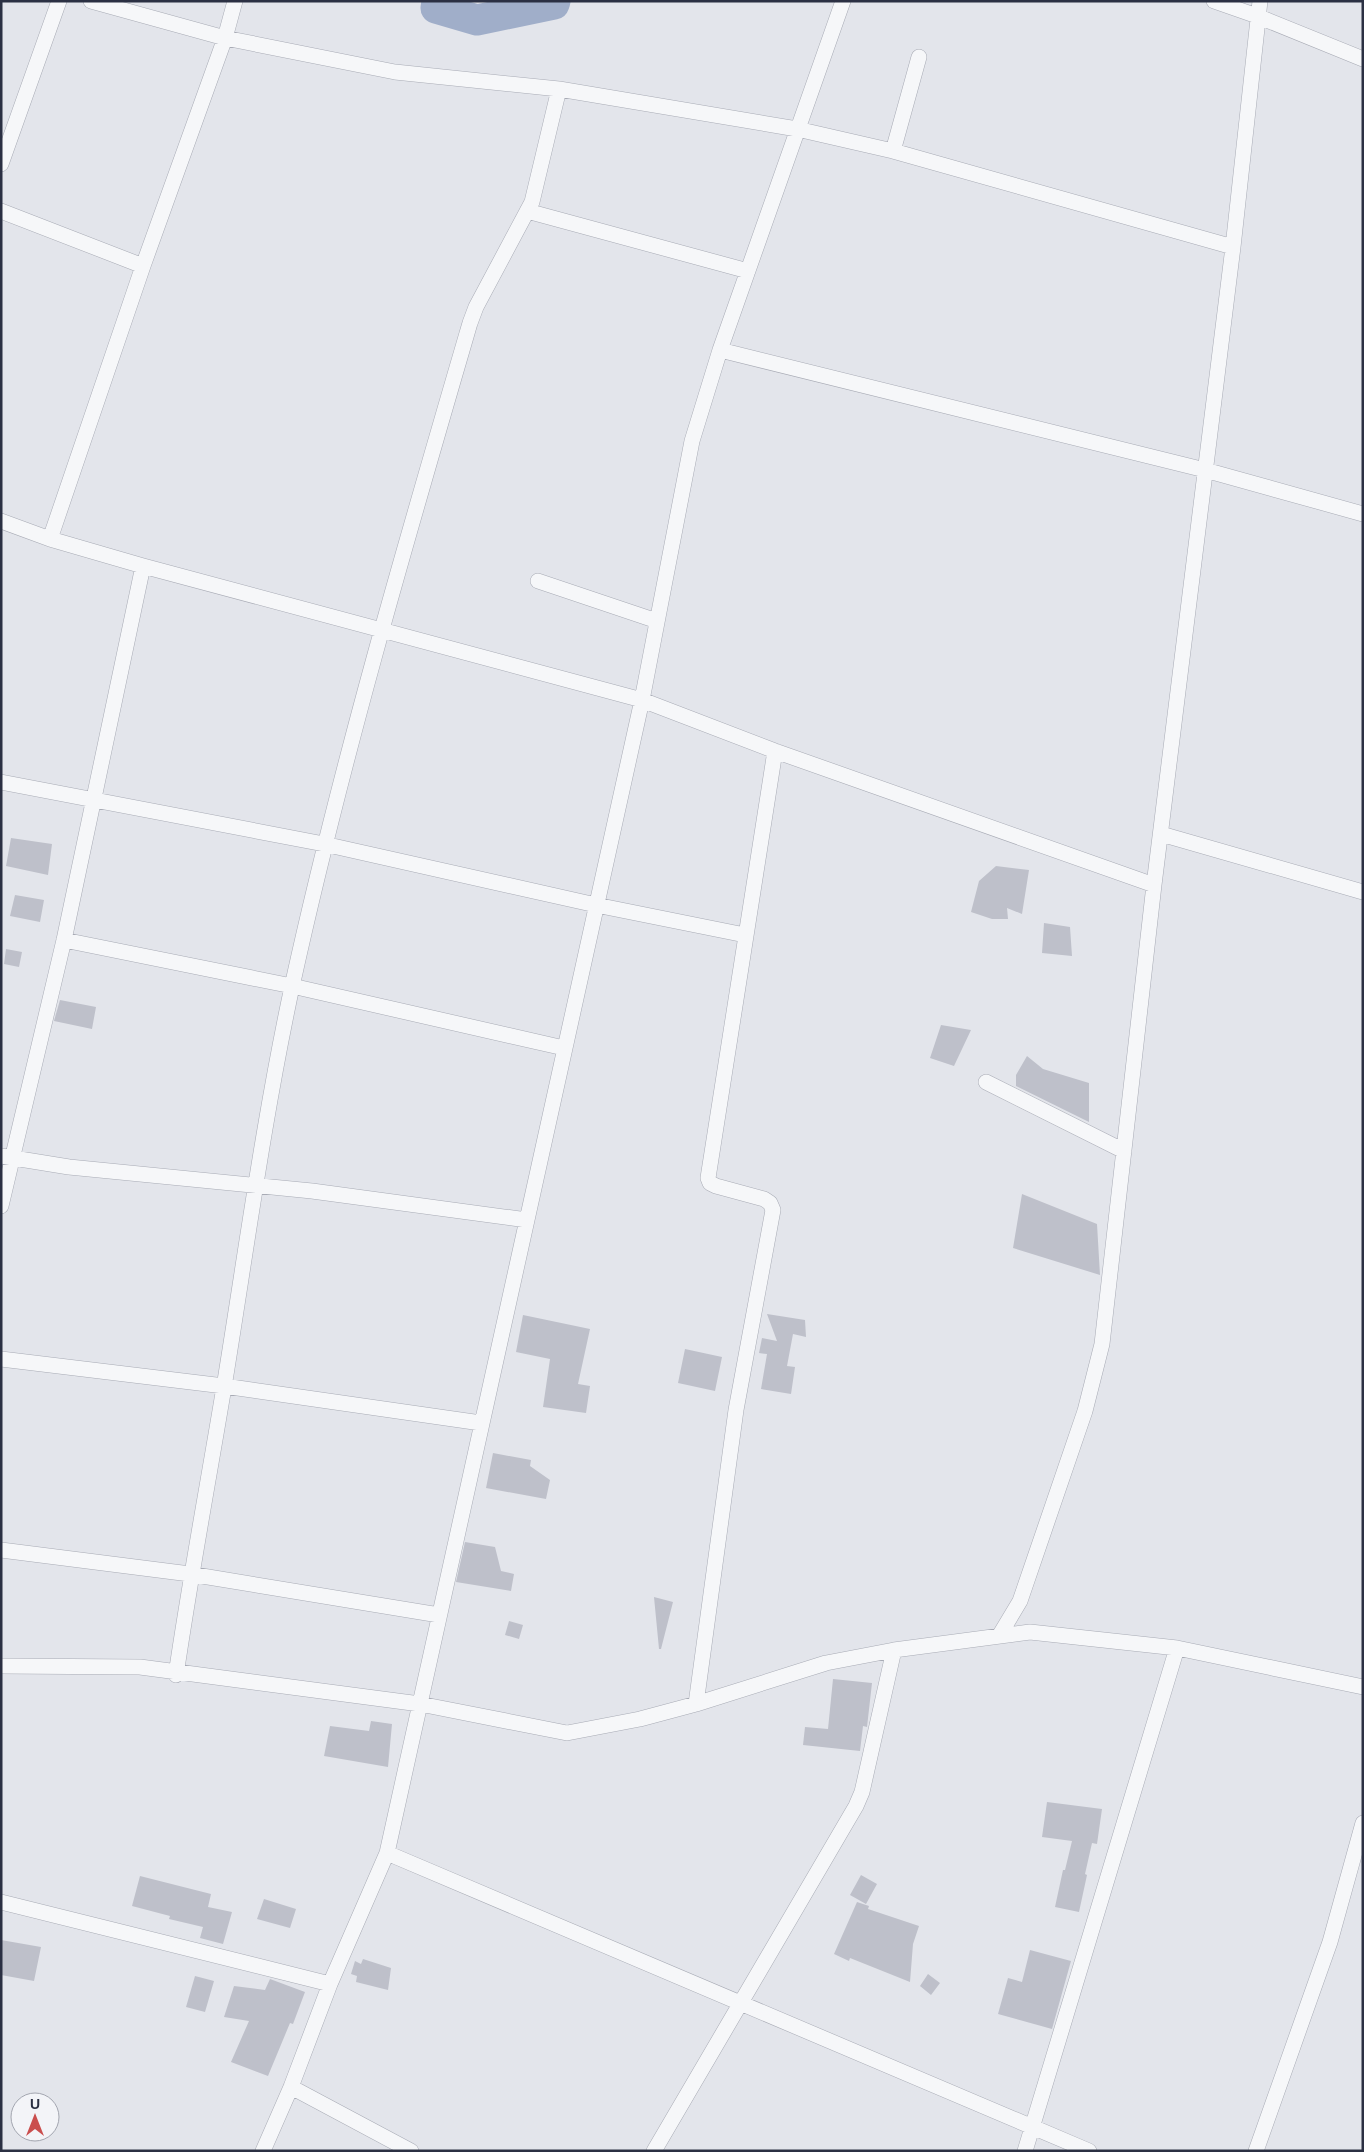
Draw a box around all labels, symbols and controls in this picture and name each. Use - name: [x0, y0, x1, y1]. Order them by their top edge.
- north arrow: [10, 2092, 60, 2142]
- text: U: [30, 2096, 40, 2112]

